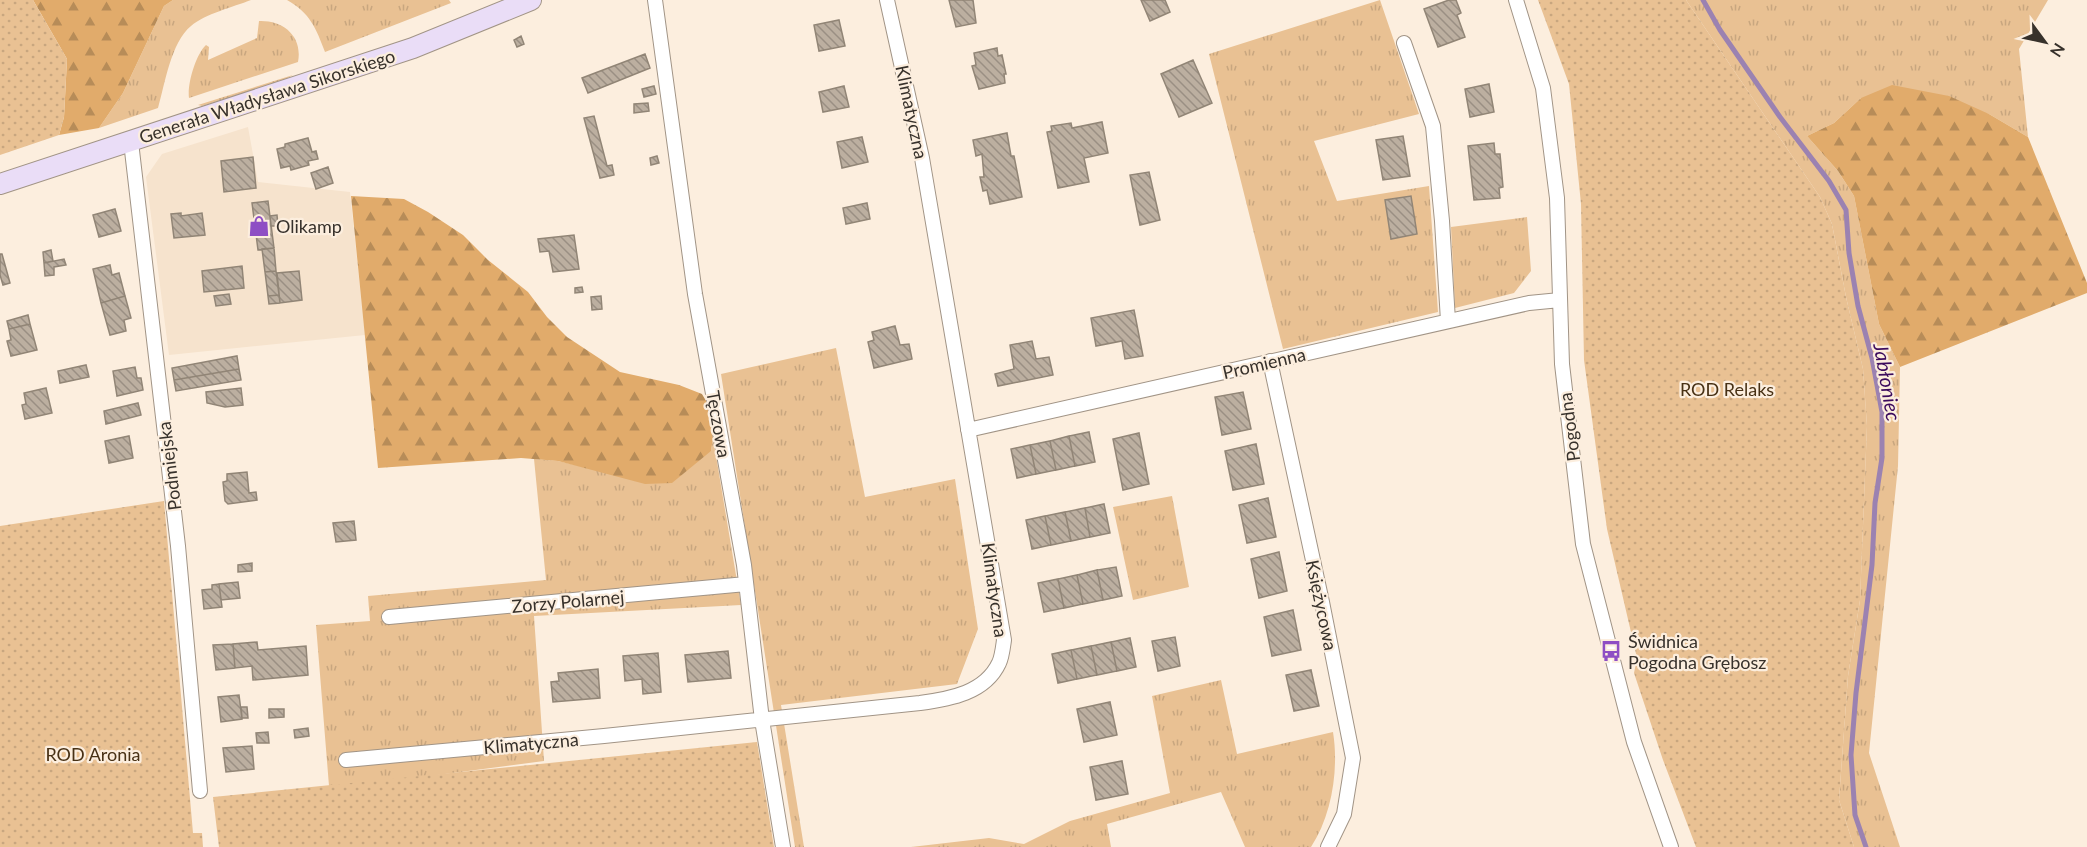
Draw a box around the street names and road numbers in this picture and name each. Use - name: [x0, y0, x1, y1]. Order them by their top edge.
- street label: Generała Władysława Sikorskiego: [136, 44, 398, 148]
- street label: Klimatyczna: [891, 63, 933, 161]
- street label: Promienna: [1220, 343, 1308, 383]
- street label: Tęczowa: [702, 389, 736, 459]
- street label: Pogodna: [1554, 391, 1584, 463]
- street label: Podmiejska: [153, 420, 185, 512]
- street label: Klimatyczna: [977, 541, 1013, 639]
- street label: Księżycowa: [1302, 558, 1342, 652]
- street label: Zorzy Polarnej: [511, 585, 625, 617]
- street label: Klimatyczna: [483, 728, 579, 758]

